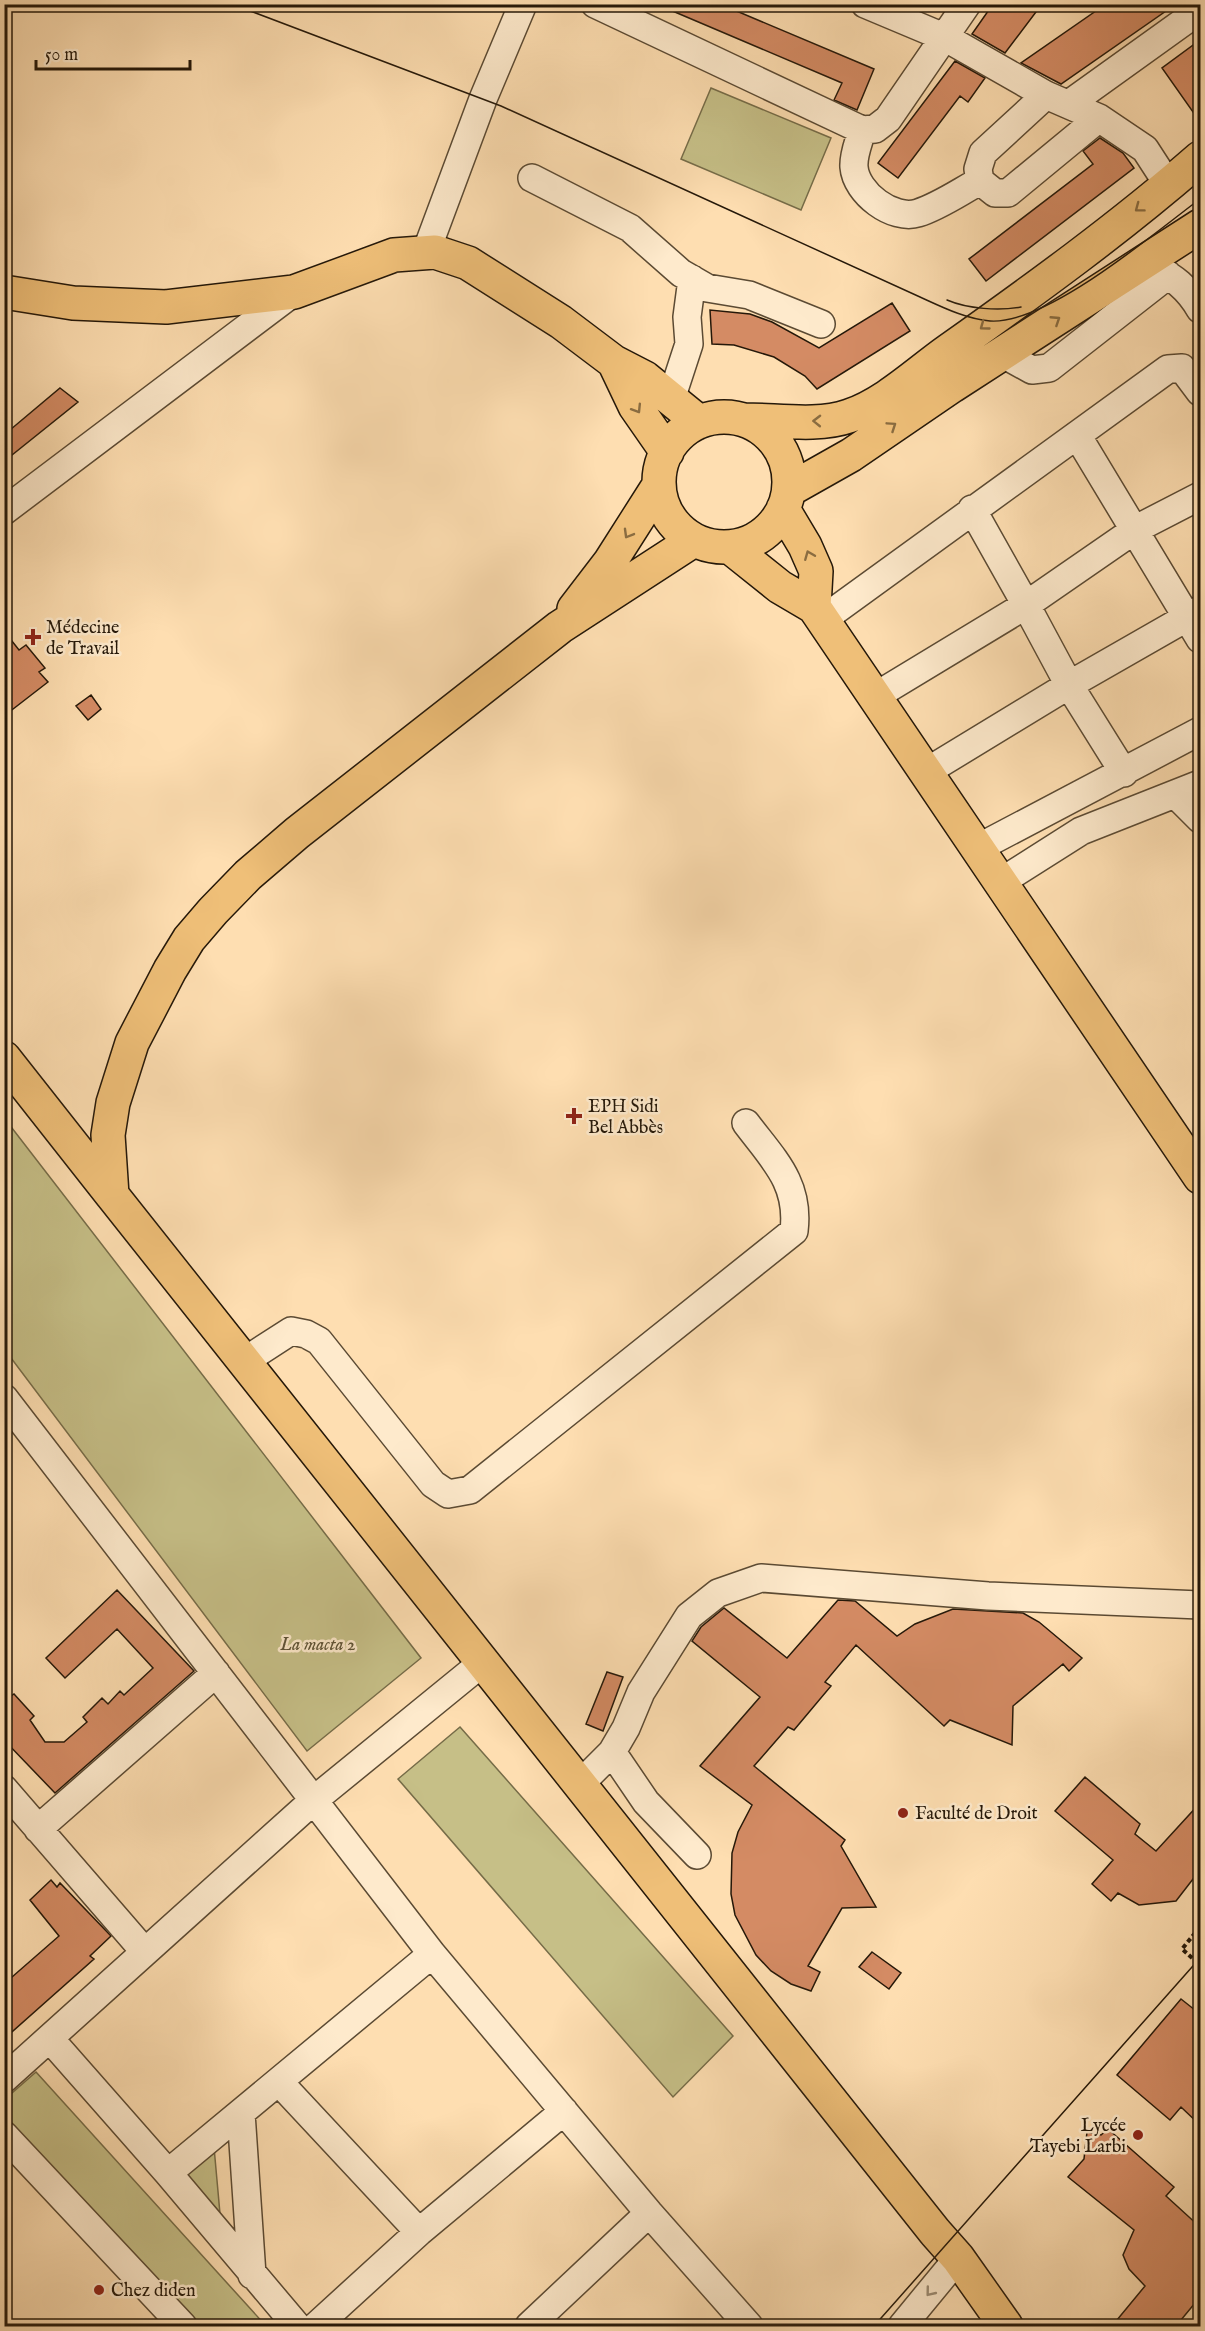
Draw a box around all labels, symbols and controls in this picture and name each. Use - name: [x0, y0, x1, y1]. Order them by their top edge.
- scale bar: [36, 33, 190, 71]
- text: 50 m: [45, 44, 78, 67]
- one-way arrow: [1135, 201, 1146, 212]
- one-way arrow: [1049, 316, 1060, 327]
- one-way arrow: [979, 319, 990, 330]
- one-way arrow: [630, 403, 642, 413]
- one-way arrow: [813, 415, 822, 427]
- one-way arrow: [886, 422, 897, 433]
- one-way arrow: [623, 528, 635, 538]
- one-way arrow: [804, 551, 816, 562]
- place label: Médecine de Travail: [46, 617, 119, 661]
- marker: Médecine de Travail: [24, 628, 42, 646]
- place label: EPH Sidi Bel Abbès: [588, 1096, 663, 1140]
- marker: EPH Sidi Bel Abbès: [565, 1107, 583, 1125]
- park label: La macta 2: [279, 1634, 356, 1657]
- place label: Faculté de Droit: [915, 1803, 1038, 1826]
- marker: Faculté de Droit: [896, 1806, 910, 1820]
- place label: Lycée Tayebi Larbi: [1030, 2115, 1126, 2159]
- marker: Lycée Tayebi Larbi: [1131, 2128, 1145, 2142]
- place label: Chez diden: [111, 2280, 196, 2303]
- marker: Chez diden: [92, 2283, 106, 2297]
- one-way arrow: [926, 2285, 937, 2296]

